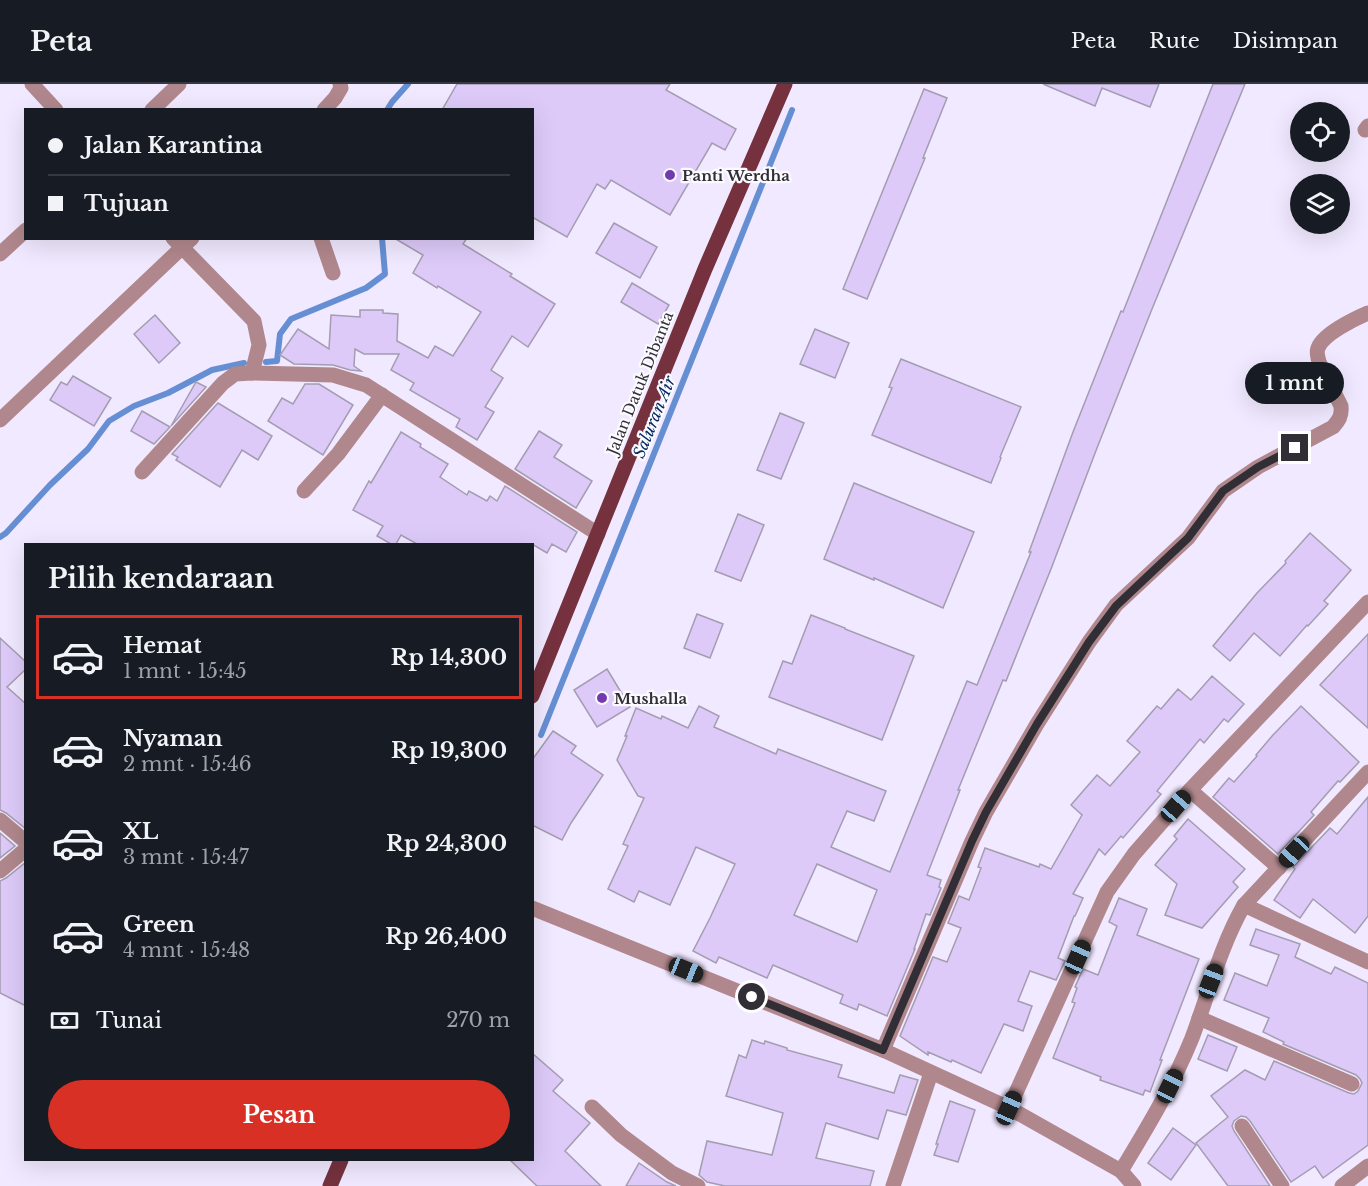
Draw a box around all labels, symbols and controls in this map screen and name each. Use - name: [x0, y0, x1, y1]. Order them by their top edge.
- text: Peta: [30, 24, 93, 59]
- text: Peta: [1071, 28, 1116, 54]
- text: Rute: [1149, 28, 1200, 54]
- text: Disimpan: [1233, 28, 1338, 54]
- map controls: [1290, 102, 1350, 234]
- button: locate: [1290, 102, 1350, 162]
- text: Jalan Karantina: [84, 132, 263, 159]
- place label: Panti Werdha: [682, 166, 790, 185]
- marker: Panti Werdha: [663, 168, 677, 182]
- button: layers: [1290, 174, 1350, 234]
- text: Tujuan: [84, 190, 169, 217]
- street label: Jalan Datuk Dibanta: [602, 308, 678, 459]
- callout: 1 mnt: [1246, 361, 1344, 403]
- text: 1 mnt: [1265, 371, 1324, 395]
- water label: Saluran Air: [628, 372, 680, 461]
- route end: [1281, 434, 1308, 461]
- text: Pilih kendaraan: [48, 562, 274, 595]
- icon: car: [51, 630, 105, 684]
- text: Hemat: [123, 632, 202, 659]
- text: Rp 14,300: [391, 644, 507, 671]
- text: 1 mnt · 15:45: [123, 659, 247, 683]
- place label: Mushalla: [614, 689, 687, 708]
- marker: Mushalla: [595, 691, 609, 705]
- icon: car: [51, 723, 105, 777]
- text: Nyaman: [123, 725, 222, 752]
- text: Rp 19,300: [391, 737, 507, 764]
- text: 2 mnt · 15:46: [123, 752, 252, 776]
- car: [1157, 787, 1195, 825]
- icon: car: [51, 816, 105, 870]
- text: XL: [123, 818, 158, 845]
- text: Rp 24,300: [386, 830, 507, 857]
- car: [1275, 833, 1313, 871]
- text: 3 mnt · 15:47: [123, 845, 249, 869]
- icon: car: [51, 909, 105, 963]
- text: Green: [123, 911, 195, 938]
- text: Rp 26,400: [385, 923, 507, 950]
- car: [1062, 937, 1094, 977]
- text: 4 mnt · 15:48: [123, 938, 250, 962]
- car: [666, 955, 706, 985]
- car: [1196, 961, 1226, 1001]
- route start: [738, 983, 765, 1010]
- icon: cash: [48, 1004, 81, 1037]
- text: Tunai: [96, 1007, 162, 1034]
- text: 270 m: [446, 1008, 510, 1032]
- car: [1154, 1066, 1186, 1106]
- button: Pesan: [48, 1080, 510, 1149]
- car: [993, 1088, 1025, 1128]

